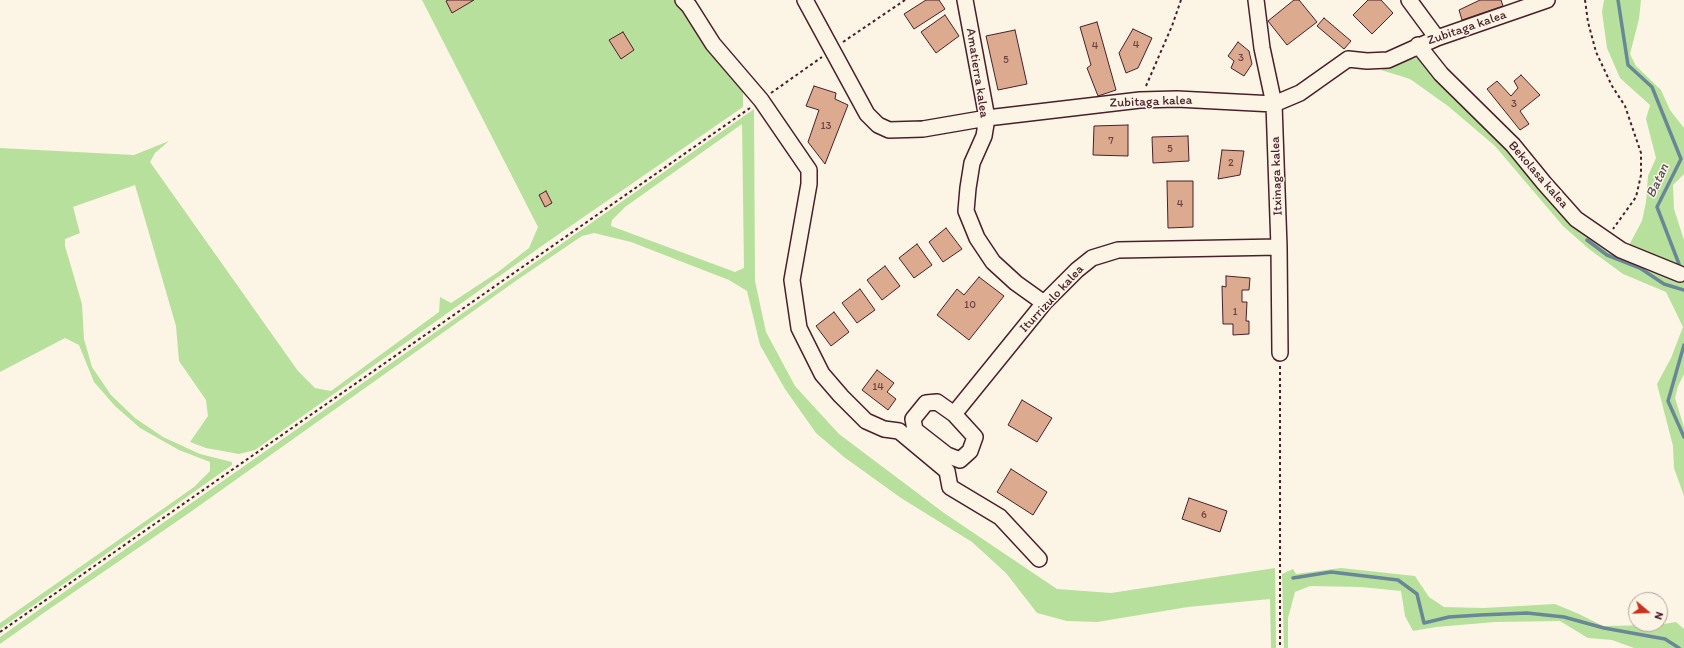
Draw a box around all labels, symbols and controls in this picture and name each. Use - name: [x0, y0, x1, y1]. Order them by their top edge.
- street label: Zubitaga kalea: [1425, 7, 1509, 49]
- street label: Amatierra kalea: [962, 27, 992, 119]
- house number: 4: [1133, 38, 1139, 52]
- house number: 4: [1092, 39, 1098, 53]
- house number: 3: [1238, 51, 1244, 65]
- house number: 5: [1003, 53, 1009, 67]
- street label: Zubitaga kalea: [1109, 93, 1193, 111]
- house number: 3: [1511, 97, 1517, 111]
- house number: 13: [820, 119, 832, 133]
- house number: 7: [1108, 134, 1114, 148]
- street label: Itxinaga kalea: [1268, 136, 1286, 216]
- street label: Bekolasa kalea: [1505, 138, 1571, 212]
- house number: 5: [1167, 142, 1173, 156]
- house number: 2: [1228, 156, 1234, 170]
- water label: Batan: [1643, 161, 1673, 201]
- house number: 4: [1177, 197, 1183, 211]
- street label: Iturrizulo kalea: [1017, 262, 1087, 336]
- house number: 10: [964, 298, 976, 312]
- house number: 1: [1232, 305, 1238, 319]
- house number: 14: [872, 380, 884, 394]
- house number: 6: [1201, 508, 1207, 522]
- north arrow: [1628, 592, 1668, 632]
- text: N: [1652, 610, 1666, 621]

